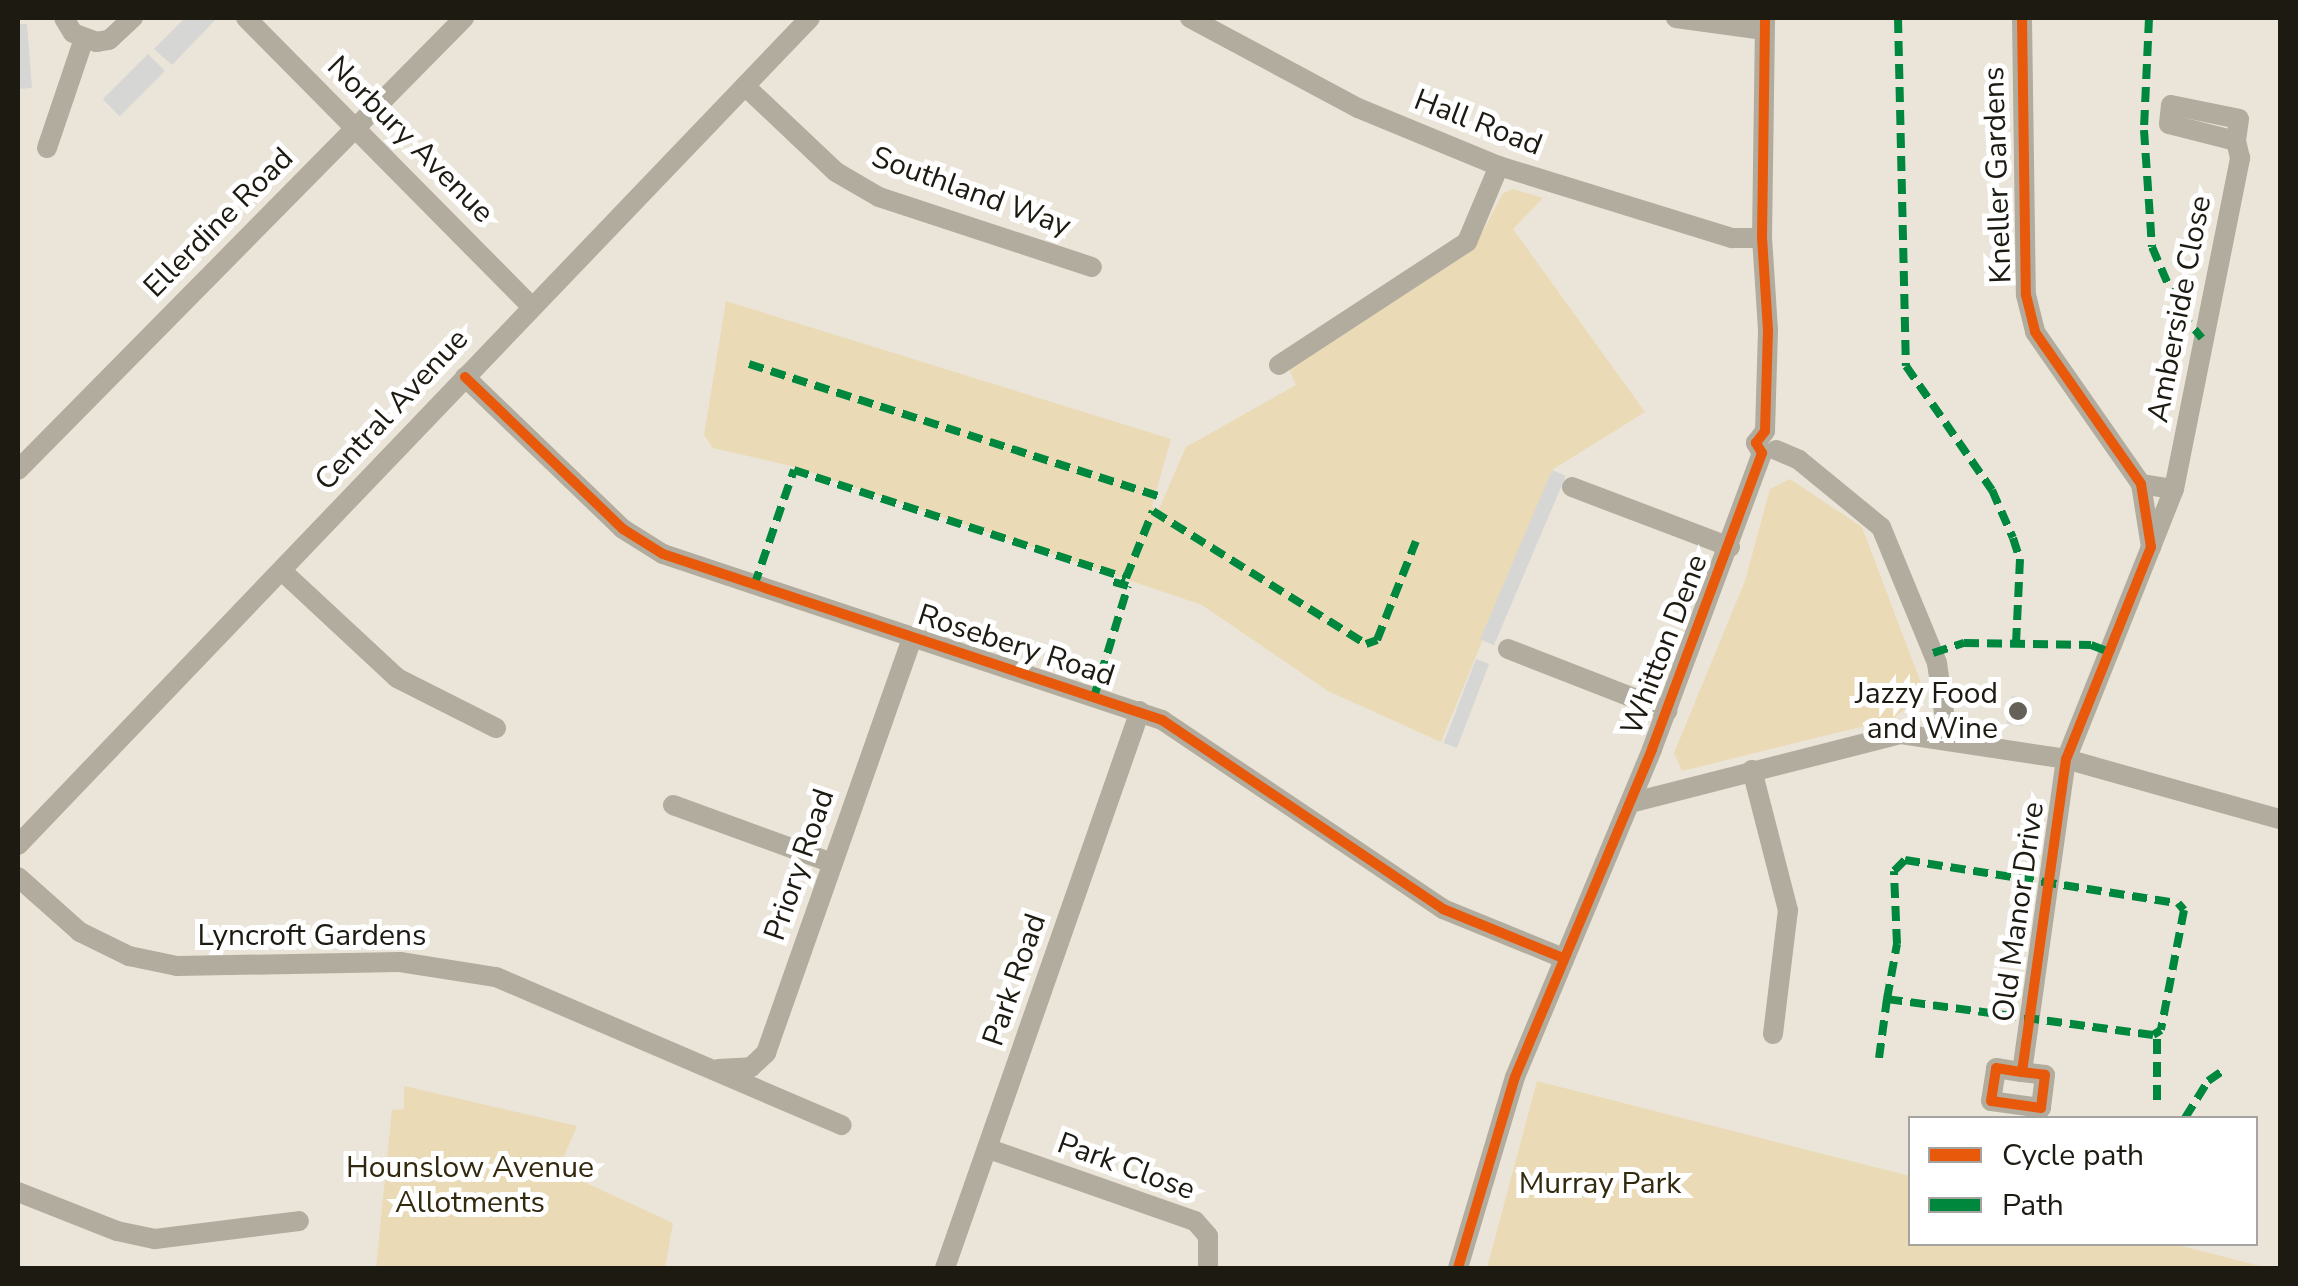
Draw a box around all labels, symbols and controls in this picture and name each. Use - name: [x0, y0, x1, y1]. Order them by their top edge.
- street label: Norbury Avenue: [319, 49, 501, 231]
- street label: Kneller Gardens: [1976, 66, 2020, 284]
- street label: Hall Road: [1409, 82, 1547, 164]
- street label: Southland Way: [867, 139, 1075, 245]
- street label: Ellerdine Road: [137, 141, 301, 305]
- street label: Amberside Close: [2140, 193, 2220, 425]
- street label: Central Avenue: [308, 322, 476, 498]
- street label: Whitton Dene: [1614, 550, 1716, 740]
- street label: Rosebery Road: [913, 597, 1119, 695]
- place label: Jazzy Food and Wine: [1855, 676, 1998, 746]
- marker: Jazzy Food and Wine: [2007, 700, 2029, 722]
- street label: Priory Road: [757, 785, 843, 945]
- street label: Old Manor Drive: [1986, 800, 2052, 1024]
- street label: Park Road: [976, 909, 1054, 1051]
- street label: Lyncroft Gardens: [197, 918, 427, 954]
- legend: [1908, 1116, 2258, 1246]
- street label: Park Close: [1052, 1126, 1200, 1208]
- text: Cycle path: [2002, 1135, 2144, 1176]
- park label: Hounslow Avenue Allotments: [346, 1150, 594, 1220]
- park label: Murray Park: [1519, 1166, 1681, 1202]
- text: Path: [2002, 1185, 2064, 1226]

